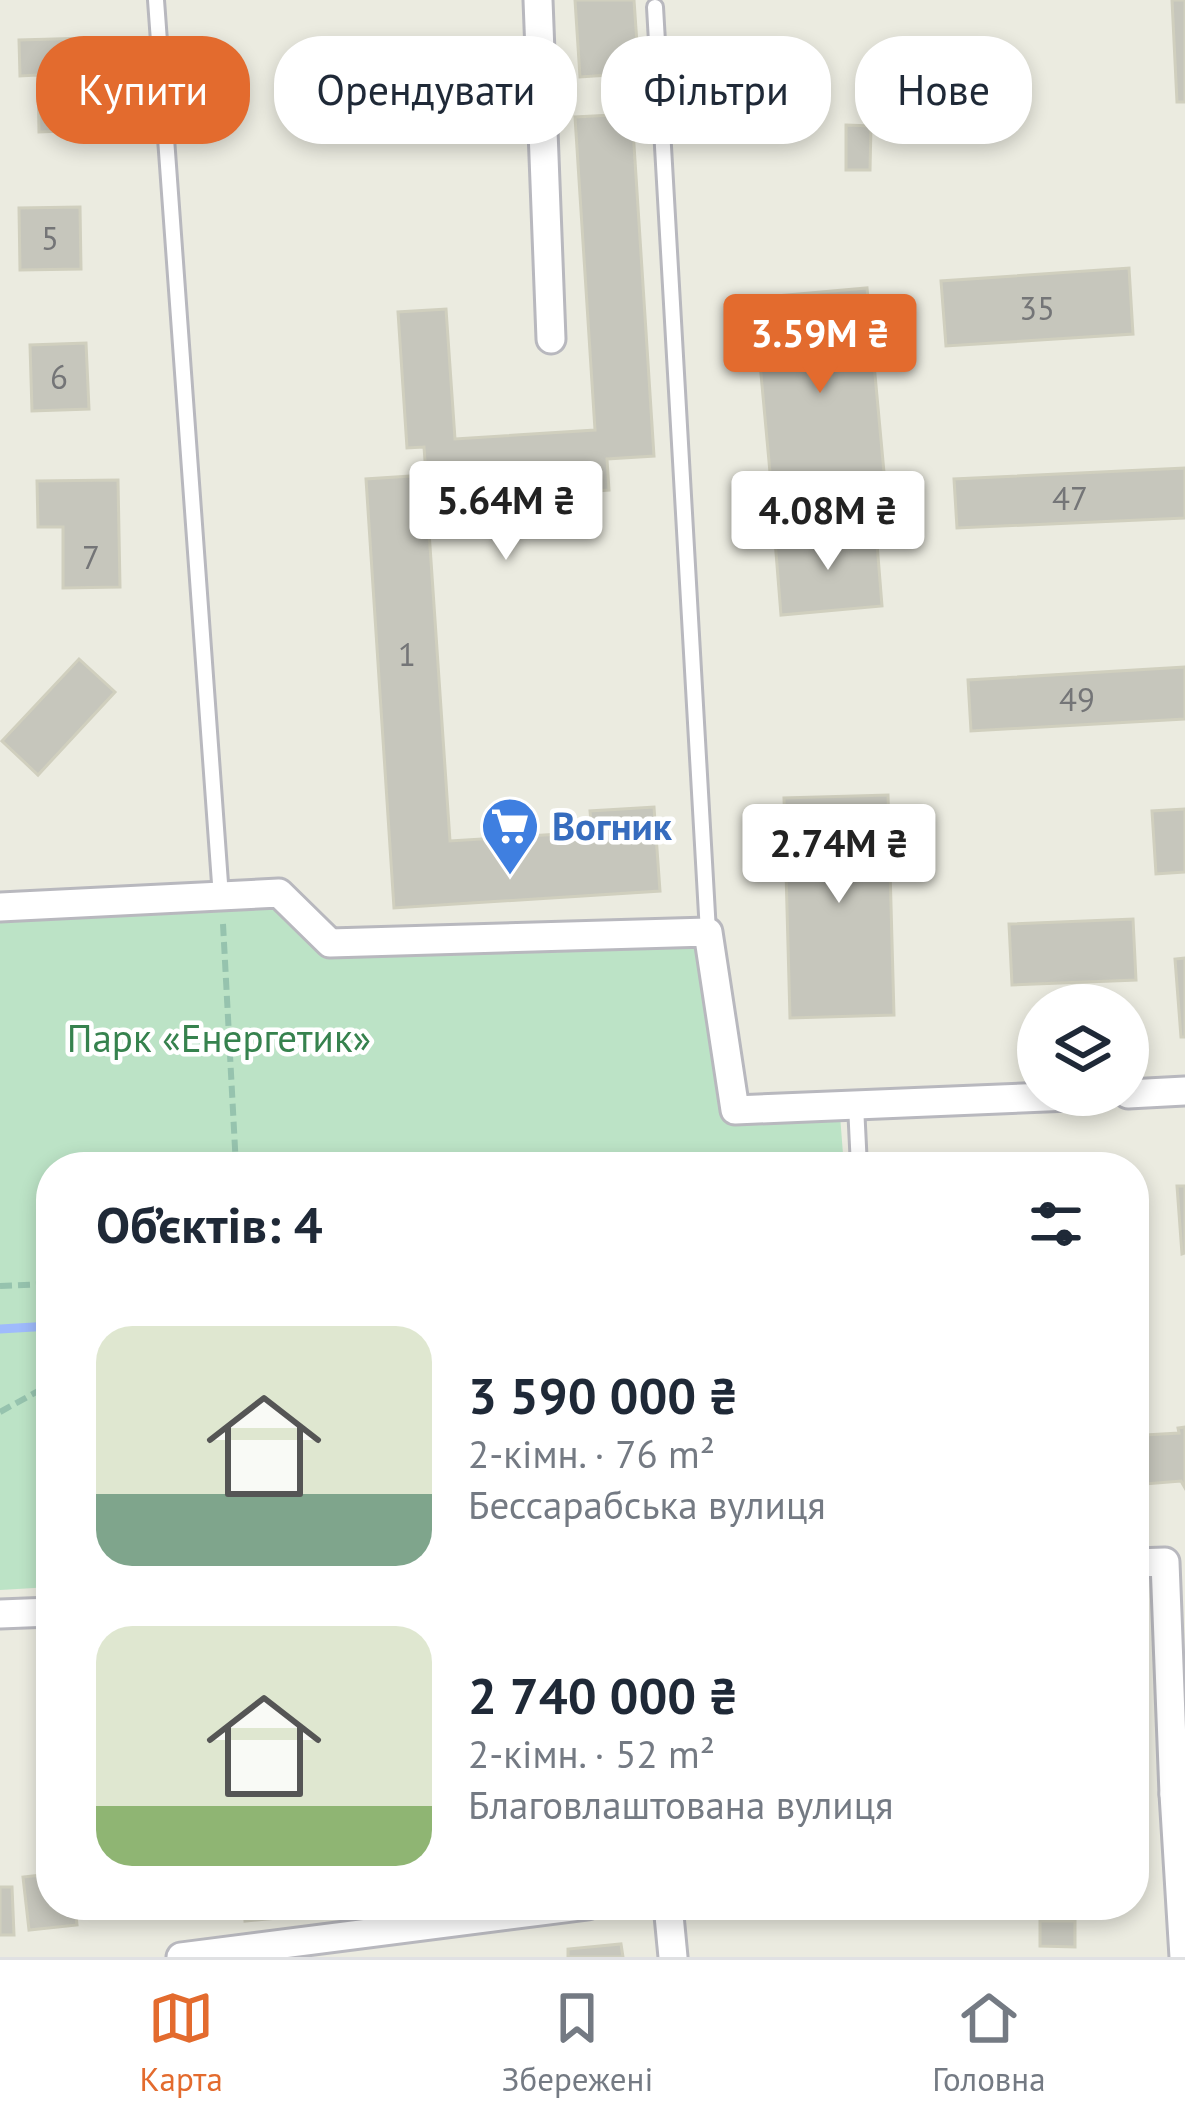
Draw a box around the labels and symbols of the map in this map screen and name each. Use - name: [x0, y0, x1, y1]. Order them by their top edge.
- house number: 5: [41, 216, 59, 259]
- house number: 35: [1019, 286, 1055, 329]
- pin: 3.59M ₴: [709, 294, 931, 396]
- house number: 6: [50, 355, 68, 398]
- pin: 5.64M ₴: [395, 461, 617, 563]
- pin: 4.08M ₴: [717, 471, 939, 573]
- house number: 47: [1052, 476, 1088, 519]
- house number: 7: [82, 535, 100, 578]
- house number: 1: [398, 632, 416, 675]
- house number: 49: [1059, 677, 1095, 720]
- supermarket icon: Вогник: [479, 795, 541, 877]
- place label: Вогник: [552, 800, 673, 851]
- pin: 2.74M ₴: [728, 804, 950, 906]
- park label: Парк «Енергетик»: [67, 1012, 371, 1063]

